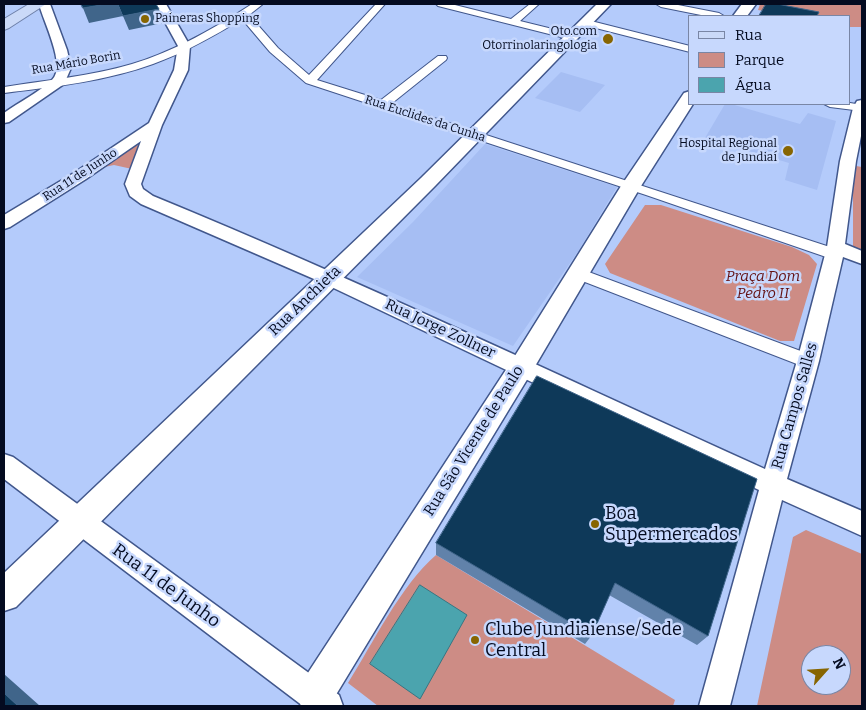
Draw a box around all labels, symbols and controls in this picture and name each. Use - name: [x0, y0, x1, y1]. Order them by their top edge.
- place label: Paineras Shopping: [155, 12, 260, 26]
- marker: Paineras Shopping: [139, 13, 151, 25]
- legend: [688, 15, 851, 105]
- place label: Oto.com Otorrinolaringologia: [482, 25, 597, 53]
- text: Rua: [735, 26, 762, 44]
- marker: Oto.com Otorrinolaringologia: [601, 32, 615, 46]
- street label: Rua Mário Borin: [30, 48, 122, 78]
- text: Parque: [735, 51, 784, 69]
- text: Água: [735, 76, 771, 94]
- street label: Rua Euclides da Cunha: [363, 93, 487, 145]
- place label: Hospital Regional de Jundiaí: [679, 137, 777, 165]
- marker: Hospital Regional de Jundiaí: [781, 144, 795, 158]
- street label: Rua 11 de Junho: [40, 146, 120, 204]
- street label: Rua Anchieta: [265, 262, 345, 340]
- park label: Praça Dom Pedro II: [726, 268, 800, 303]
- street label: Rua Jorge Zollner: [382, 295, 498, 363]
- street label: Rua Campos Salles: [768, 341, 822, 471]
- street label: Rua São Vicente de Paulo: [420, 363, 528, 519]
- place label: Boa Supermercados: [605, 503, 738, 546]
- marker: Boa Supermercados: [589, 518, 601, 530]
- street label: Rua 11 de Junho: [108, 540, 224, 632]
- place label: Clube Jundiaiense/Sede Central: [485, 619, 682, 662]
- marker: Clube Jundiaiense/Sede Central: [469, 634, 481, 646]
- north arrow: [801, 645, 851, 695]
- text: N: [829, 655, 849, 672]

